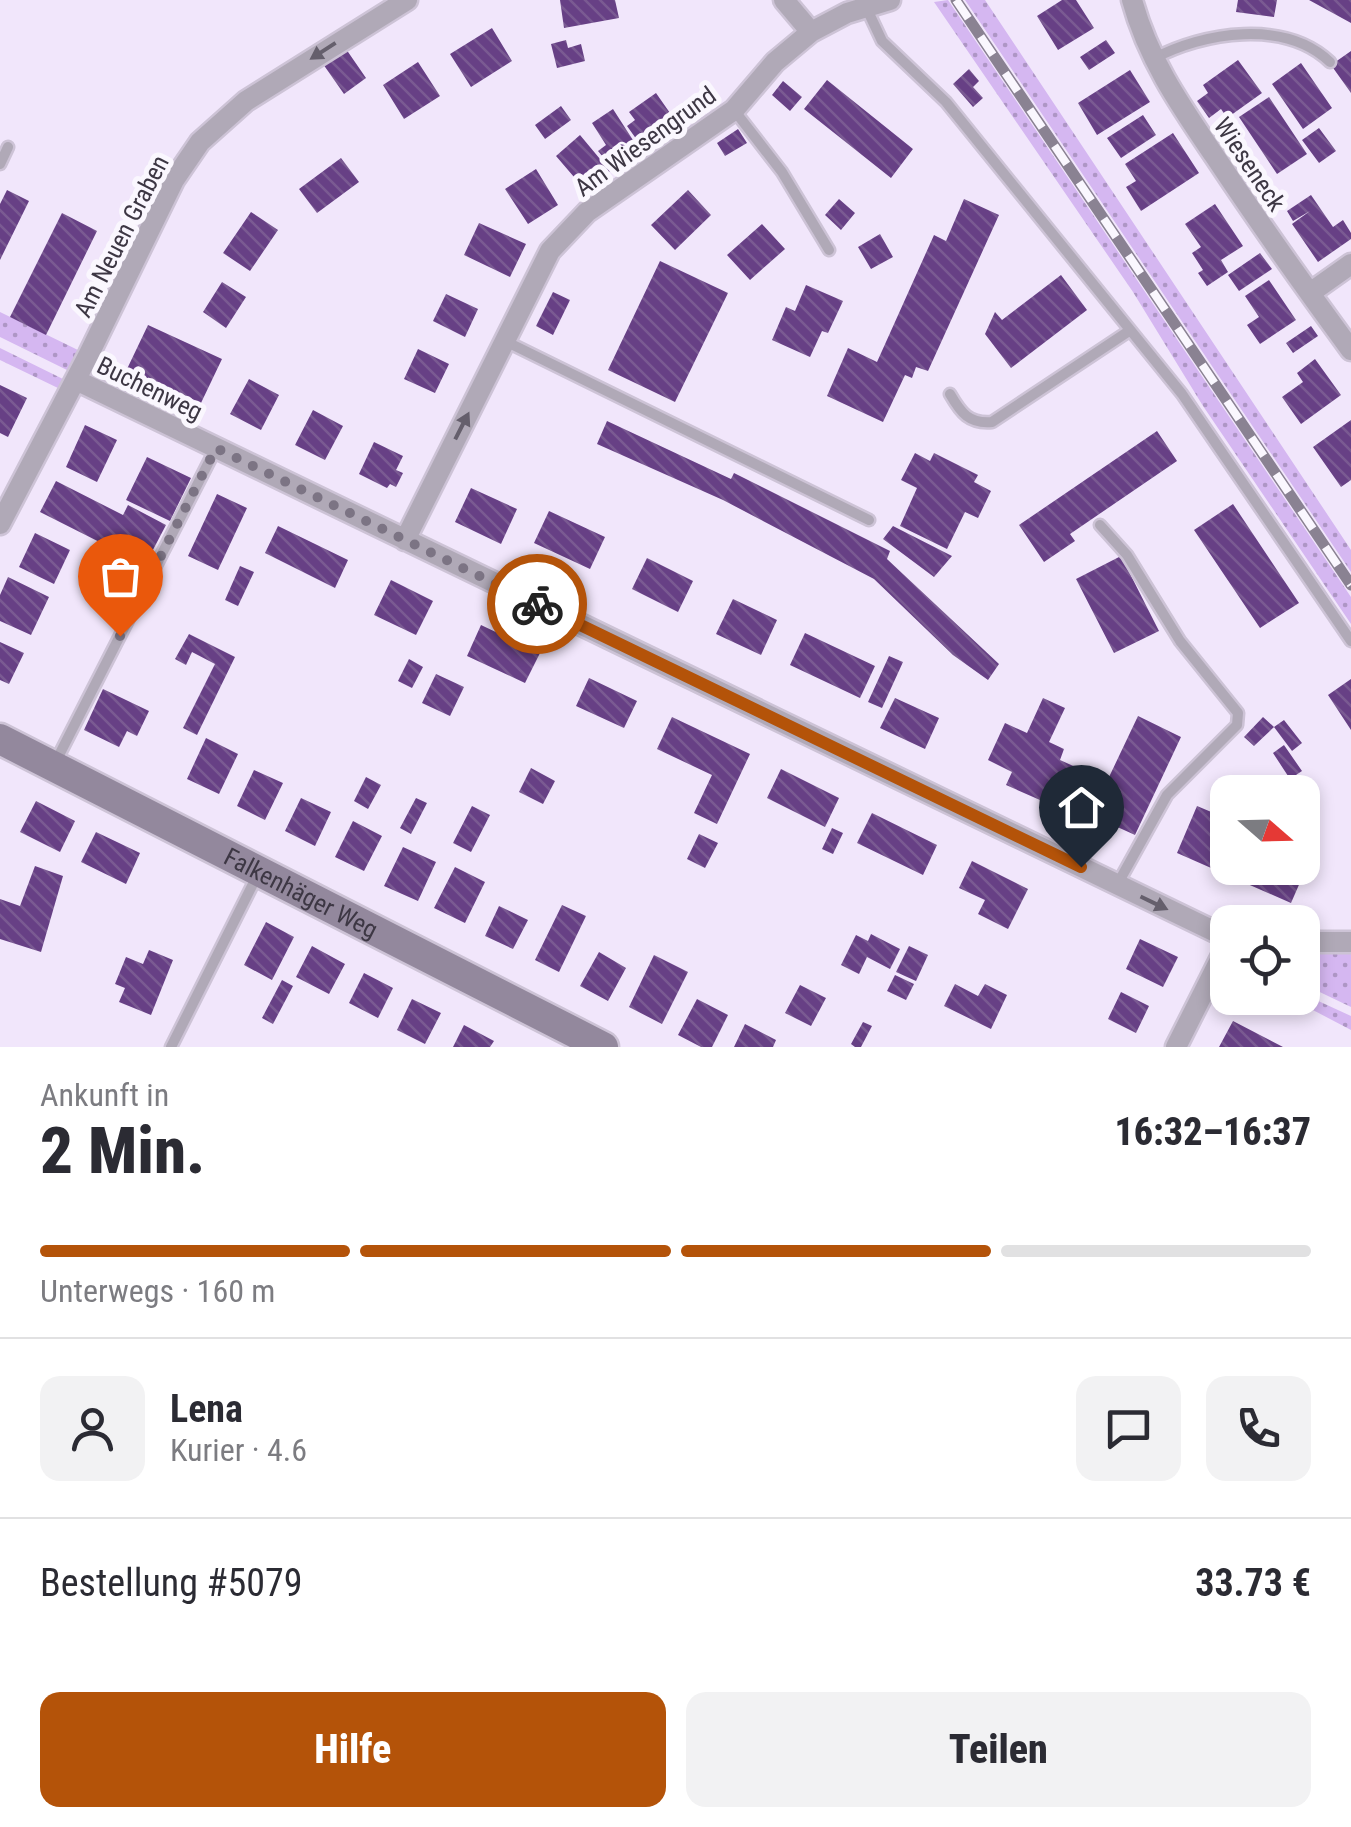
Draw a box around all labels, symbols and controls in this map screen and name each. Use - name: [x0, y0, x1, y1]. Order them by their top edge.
- one-way arrow: [310, 41, 337, 59]
- street label: Am Wiesengrund: [569, 81, 721, 202]
- street label: Wieseneck: [1208, 112, 1292, 217]
- street label: Am Neuen Graben: [68, 150, 175, 322]
- street label: Buchenweg: [92, 351, 207, 426]
- one-way arrow: [453, 412, 470, 441]
- pin: [78, 534, 163, 637]
- icon: bag: [93, 549, 148, 604]
- courier: [487, 554, 587, 654]
- icon: bike: [510, 577, 565, 632]
- pin: [1039, 765, 1124, 868]
- north arrow: [1210, 775, 1320, 885]
- map controls: [1210, 775, 1320, 1015]
- icon: home: [1054, 780, 1109, 835]
- street label: Falkenhäger Weg: [219, 842, 382, 944]
- one-way arrow: [1140, 894, 1169, 911]
- button: locate: [1210, 905, 1320, 1015]
- text: Ankunft in: [40, 1076, 169, 1114]
- text: 16:32–16:37: [1114, 1110, 1311, 1154]
- text: 2 Min.: [40, 1113, 205, 1189]
- text: Unterwegs · 160 m: [40, 1272, 275, 1310]
- button: person: [40, 1376, 145, 1481]
- button: chat: [1076, 1376, 1181, 1481]
- button: phone: [1206, 1376, 1311, 1481]
- text: Lena: [170, 1387, 243, 1431]
- text: Kurier · 4.6: [170, 1431, 307, 1469]
- text: Bestellung #5079: [40, 1561, 302, 1605]
- text: 33.73 €: [1195, 1561, 1311, 1605]
- button: Hilfe: [40, 1692, 666, 1807]
- button: Teilen: [686, 1692, 1311, 1807]

